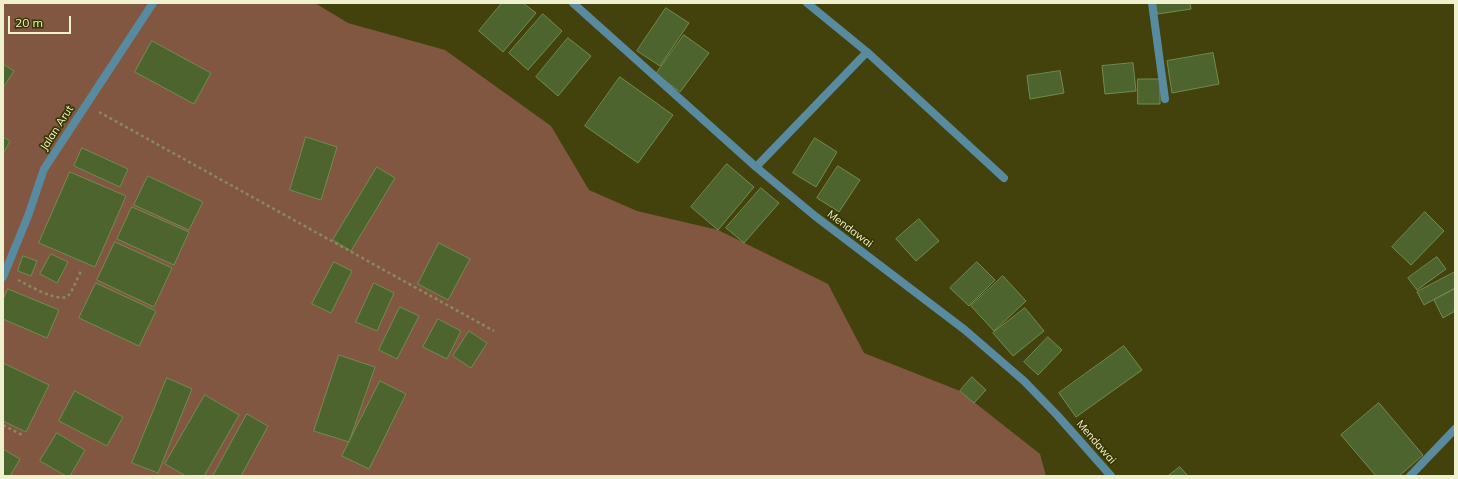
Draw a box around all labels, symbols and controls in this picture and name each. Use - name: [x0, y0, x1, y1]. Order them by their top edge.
- scale bar: [10, 8, 73, 34]
- text: 20 m: [15, 15, 43, 30]
- street label: Jalan Arut: [38, 103, 76, 153]
- street label: Mendawai: [825, 208, 875, 250]
- street label: Mendawai: [1073, 417, 1119, 467]

